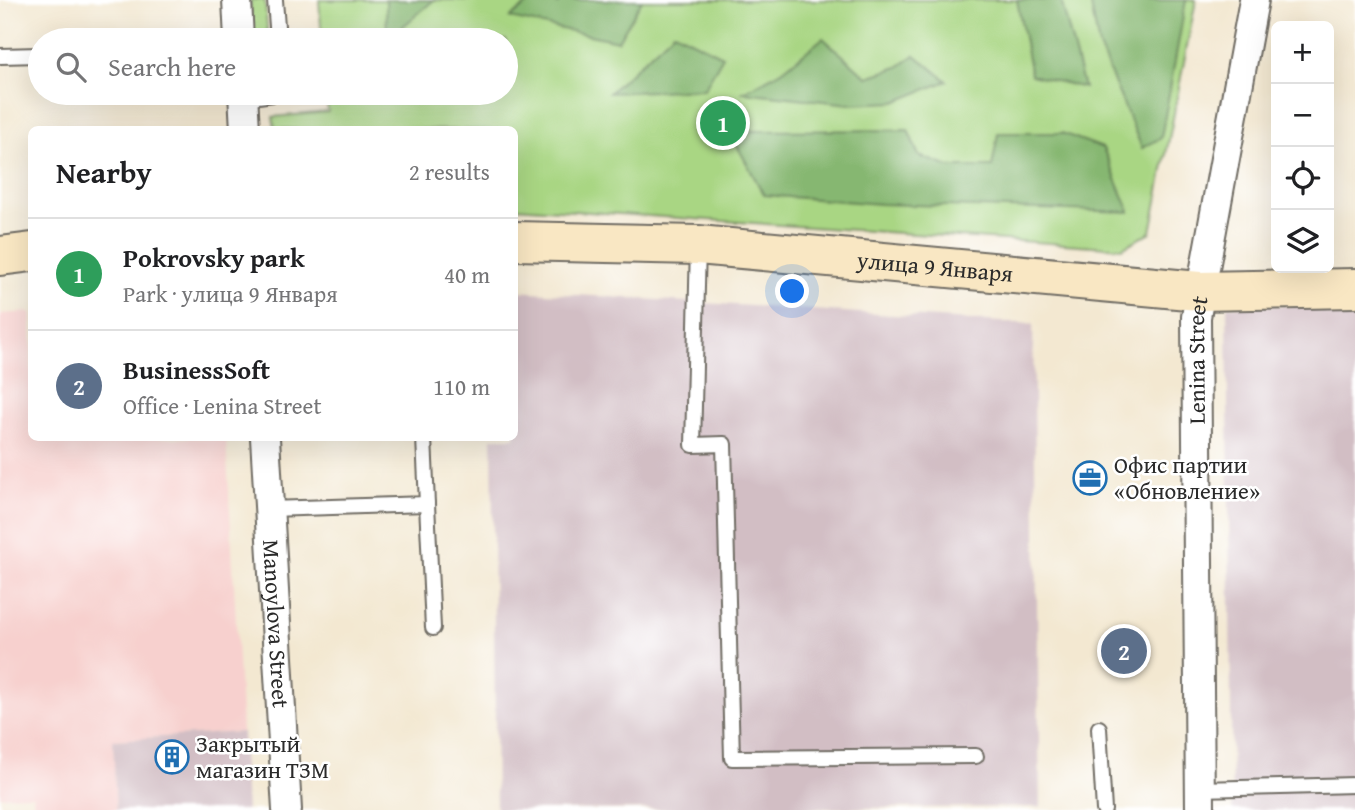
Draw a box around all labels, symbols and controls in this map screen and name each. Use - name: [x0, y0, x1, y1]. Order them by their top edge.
- map controls: [1271, 21, 1334, 273]
- button: +: [1271, 21, 1334, 84]
- search box: [28, 28, 518, 105]
- text: Search here: [108, 47, 236, 86]
- icon: search: [52, 48, 90, 86]
- button: −: [1271, 84, 1334, 147]
- pin: 1: [700, 97, 746, 149]
- button: locate: [1271, 147, 1334, 210]
- text: Nearby: [56, 150, 152, 194]
- text: 2 results: [409, 155, 490, 188]
- button: layers: [1271, 210, 1334, 273]
- text: Pokrovsky park: [123, 238, 305, 277]
- street label: улица 9 Января: [855, 243, 1015, 290]
- text: 1: [73, 258, 85, 291]
- text: 40 m: [444, 258, 490, 291]
- your location: [775, 274, 809, 308]
- text: Park · улица 9 Января: [123, 277, 338, 310]
- street label: Lenina Street: [1179, 293, 1216, 424]
- text: BusinessSoft: [123, 350, 270, 389]
- text: 2: [73, 370, 85, 403]
- text: 110 m: [433, 370, 490, 403]
- text: Office · Lenina Street: [123, 389, 322, 422]
- place label: Офис партии «Обновление»: [1114, 448, 1260, 507]
- office icon: Офис партии «Обновление»: [1071, 459, 1109, 497]
- street label: Manoylova Street: [255, 538, 298, 709]
- pin: 2: [1101, 625, 1147, 677]
- place label: Закрытый магазин ТЗМ: [196, 727, 329, 786]
- building icon: Закрытый магазин ТЗМ: [153, 738, 191, 776]

